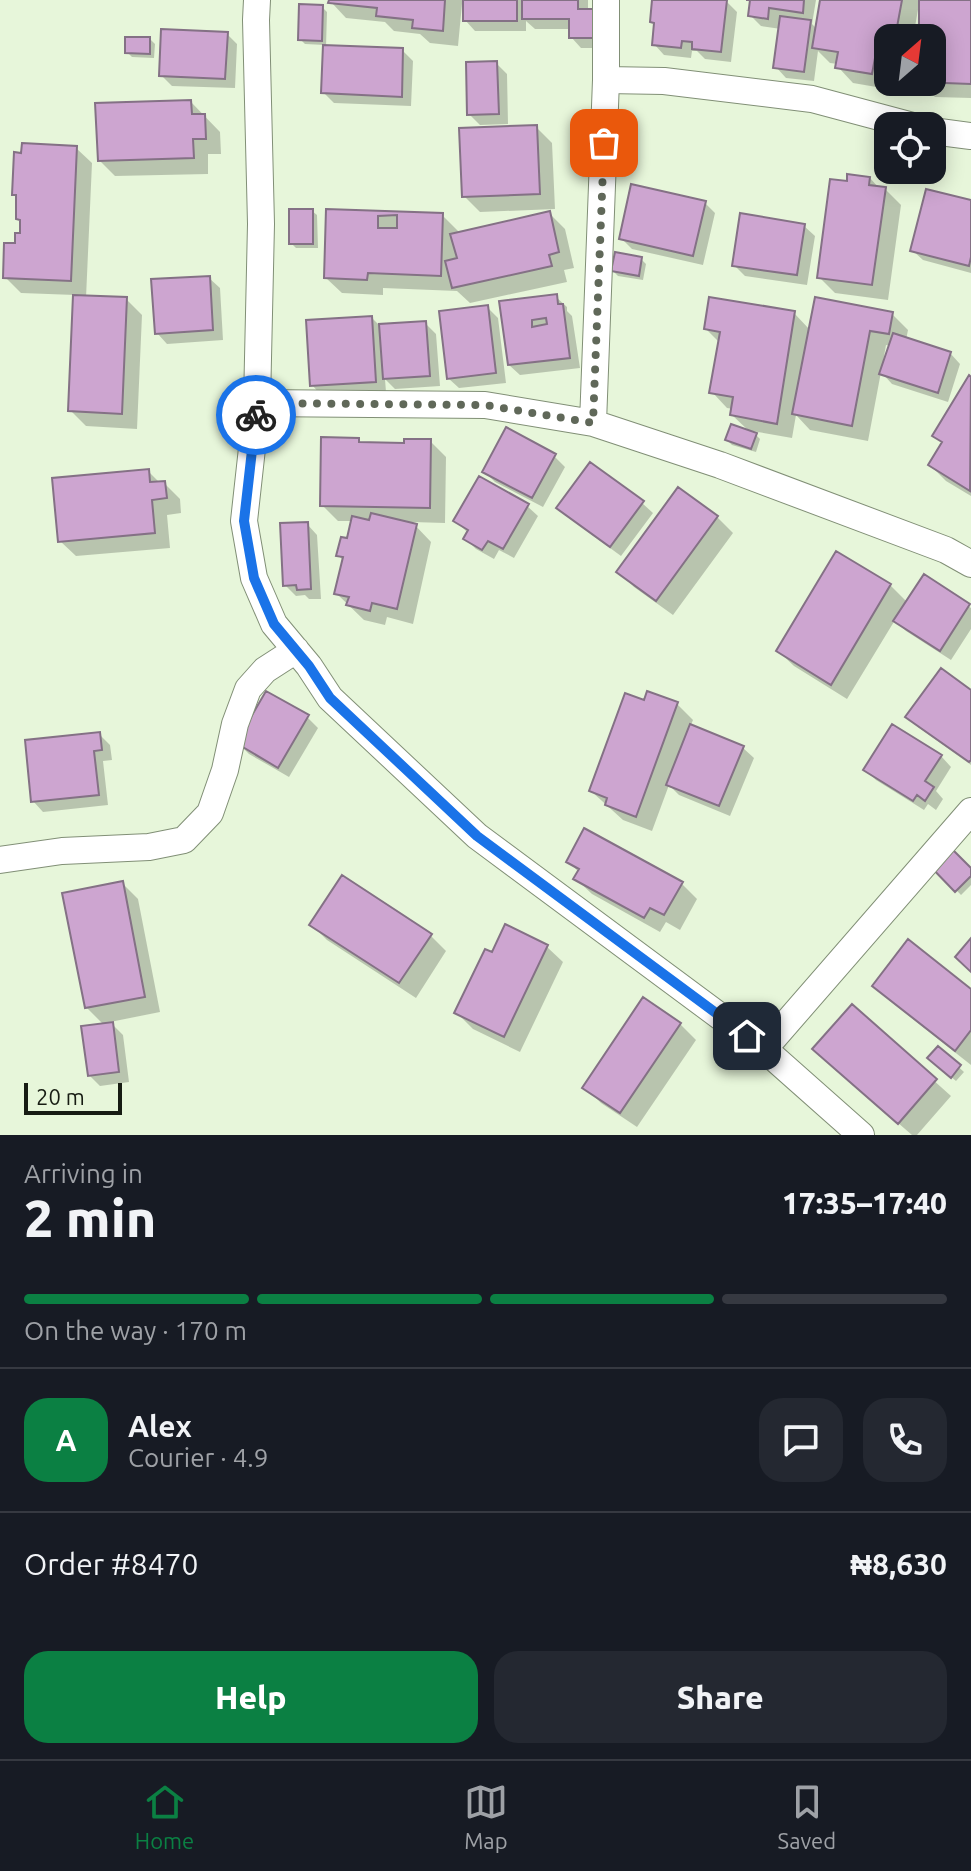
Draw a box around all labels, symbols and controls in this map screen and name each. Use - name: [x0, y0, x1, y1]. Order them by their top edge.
- north arrow: [874, 24, 946, 96]
- map controls: [874, 24, 946, 184]
- pin: [570, 109, 638, 177]
- button: locate: [874, 112, 946, 184]
- icon: bag: [582, 121, 626, 165]
- courier: [216, 375, 296, 455]
- icon: bike: [234, 393, 278, 437]
- pin: [713, 1002, 781, 1070]
- icon: home: [725, 1014, 769, 1058]
- scale bar: [24, 1079, 122, 1115]
- text: 20 m: [36, 1084, 85, 1109]
- text: Arriving in: [24, 1159, 143, 1188]
- text: 17:35–17:40: [782, 1186, 947, 1220]
- text: 2 min: [24, 1189, 156, 1247]
- text: On the way · 170 m: [24, 1316, 247, 1345]
- button: chat: [759, 1398, 843, 1482]
- button: phone: [863, 1398, 947, 1482]
- text: Alex: [128, 1409, 192, 1443]
- text: A: [55, 1423, 77, 1457]
- text: Courier · 4.9: [128, 1443, 268, 1472]
- text: Order #8470: [24, 1547, 198, 1581]
- text: ₦8,630: [850, 1547, 947, 1581]
- button: Help: [24, 1651, 478, 1743]
- button: Share: [494, 1651, 947, 1743]
- tab: Home: [135, 1780, 194, 1853]
- tab: Map: [464, 1780, 508, 1853]
- tab: Saved: [778, 1780, 836, 1853]

